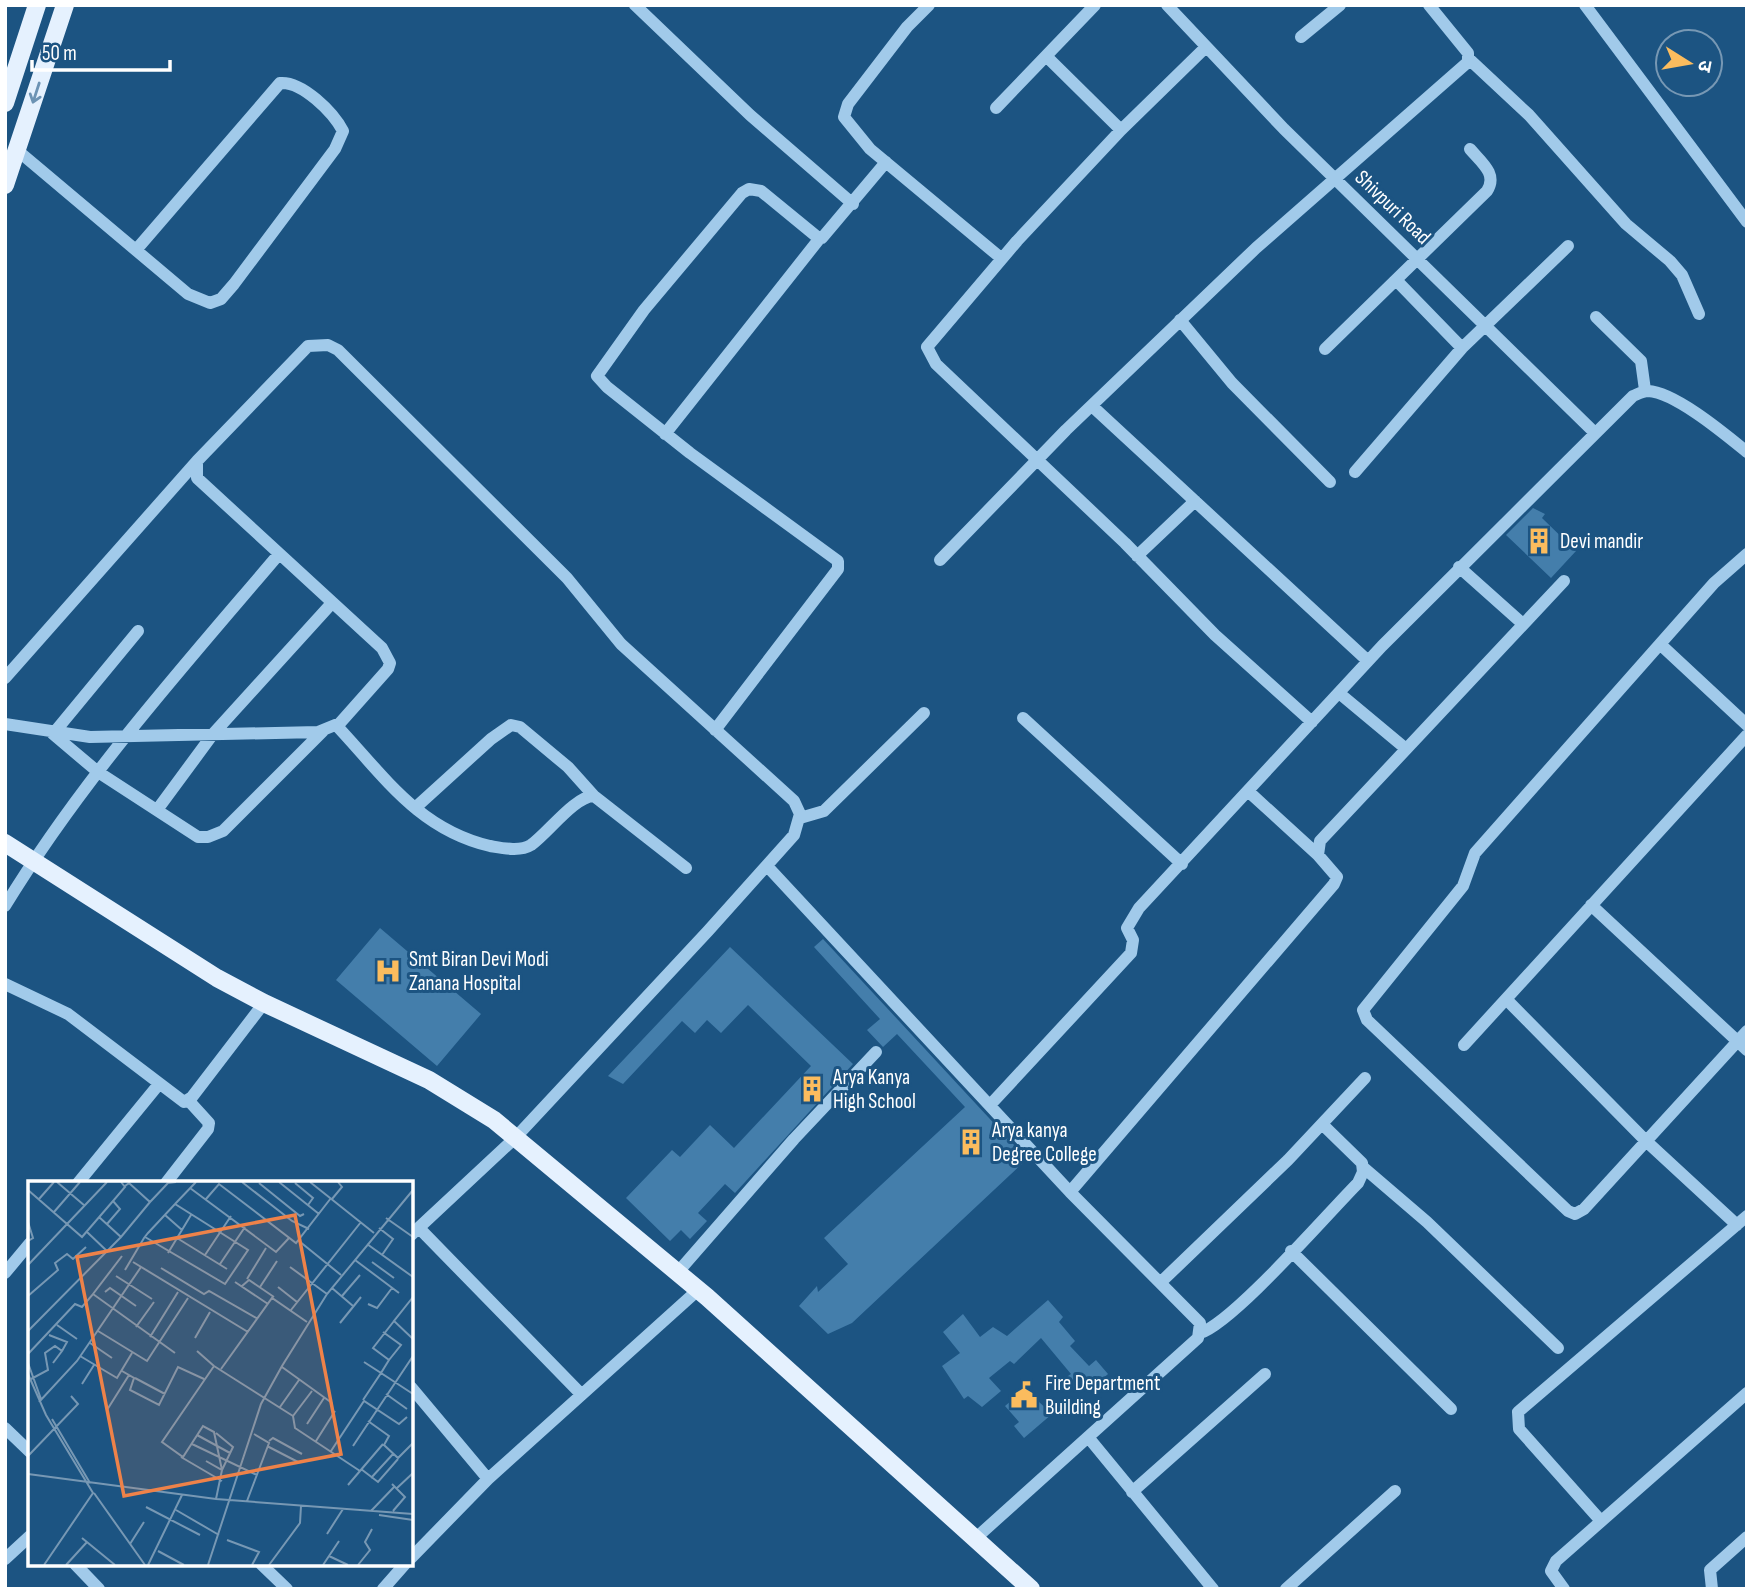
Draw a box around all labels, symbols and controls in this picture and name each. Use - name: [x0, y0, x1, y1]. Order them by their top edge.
- scale bar: [32, 28, 170, 72]
- north arrow: [1654, 28, 1724, 98]
- text: 50 m: [42, 41, 77, 66]
- text: उ: [1692, 58, 1717, 74]
- one-way arrow: [28, 82, 41, 104]
- street label: Shivpuri Road: [1350, 165, 1436, 250]
- building icon: Devi mandir: [1524, 526, 1554, 556]
- place label: Devi mandir: [1560, 529, 1643, 554]
- place label: Smt Biran Devi Modi Zanana Hospital: [409, 947, 549, 996]
- hospital icon: Smt Biran Devi Modi Zanana Hospital: [373, 956, 403, 986]
- place label: Arya Kanya High School: [832, 1065, 916, 1114]
- building icon: Arya Kanya High School: [797, 1074, 827, 1104]
- place label: Arya kanya Degree College: [991, 1118, 1097, 1167]
- building icon: Arya kanya Degree College: [956, 1127, 986, 1157]
- inset map: [28, 1181, 413, 1566]
- place label: Fire Department Building: [1045, 1371, 1160, 1420]
- public building icon: Fire Department Building: [1009, 1380, 1039, 1410]

